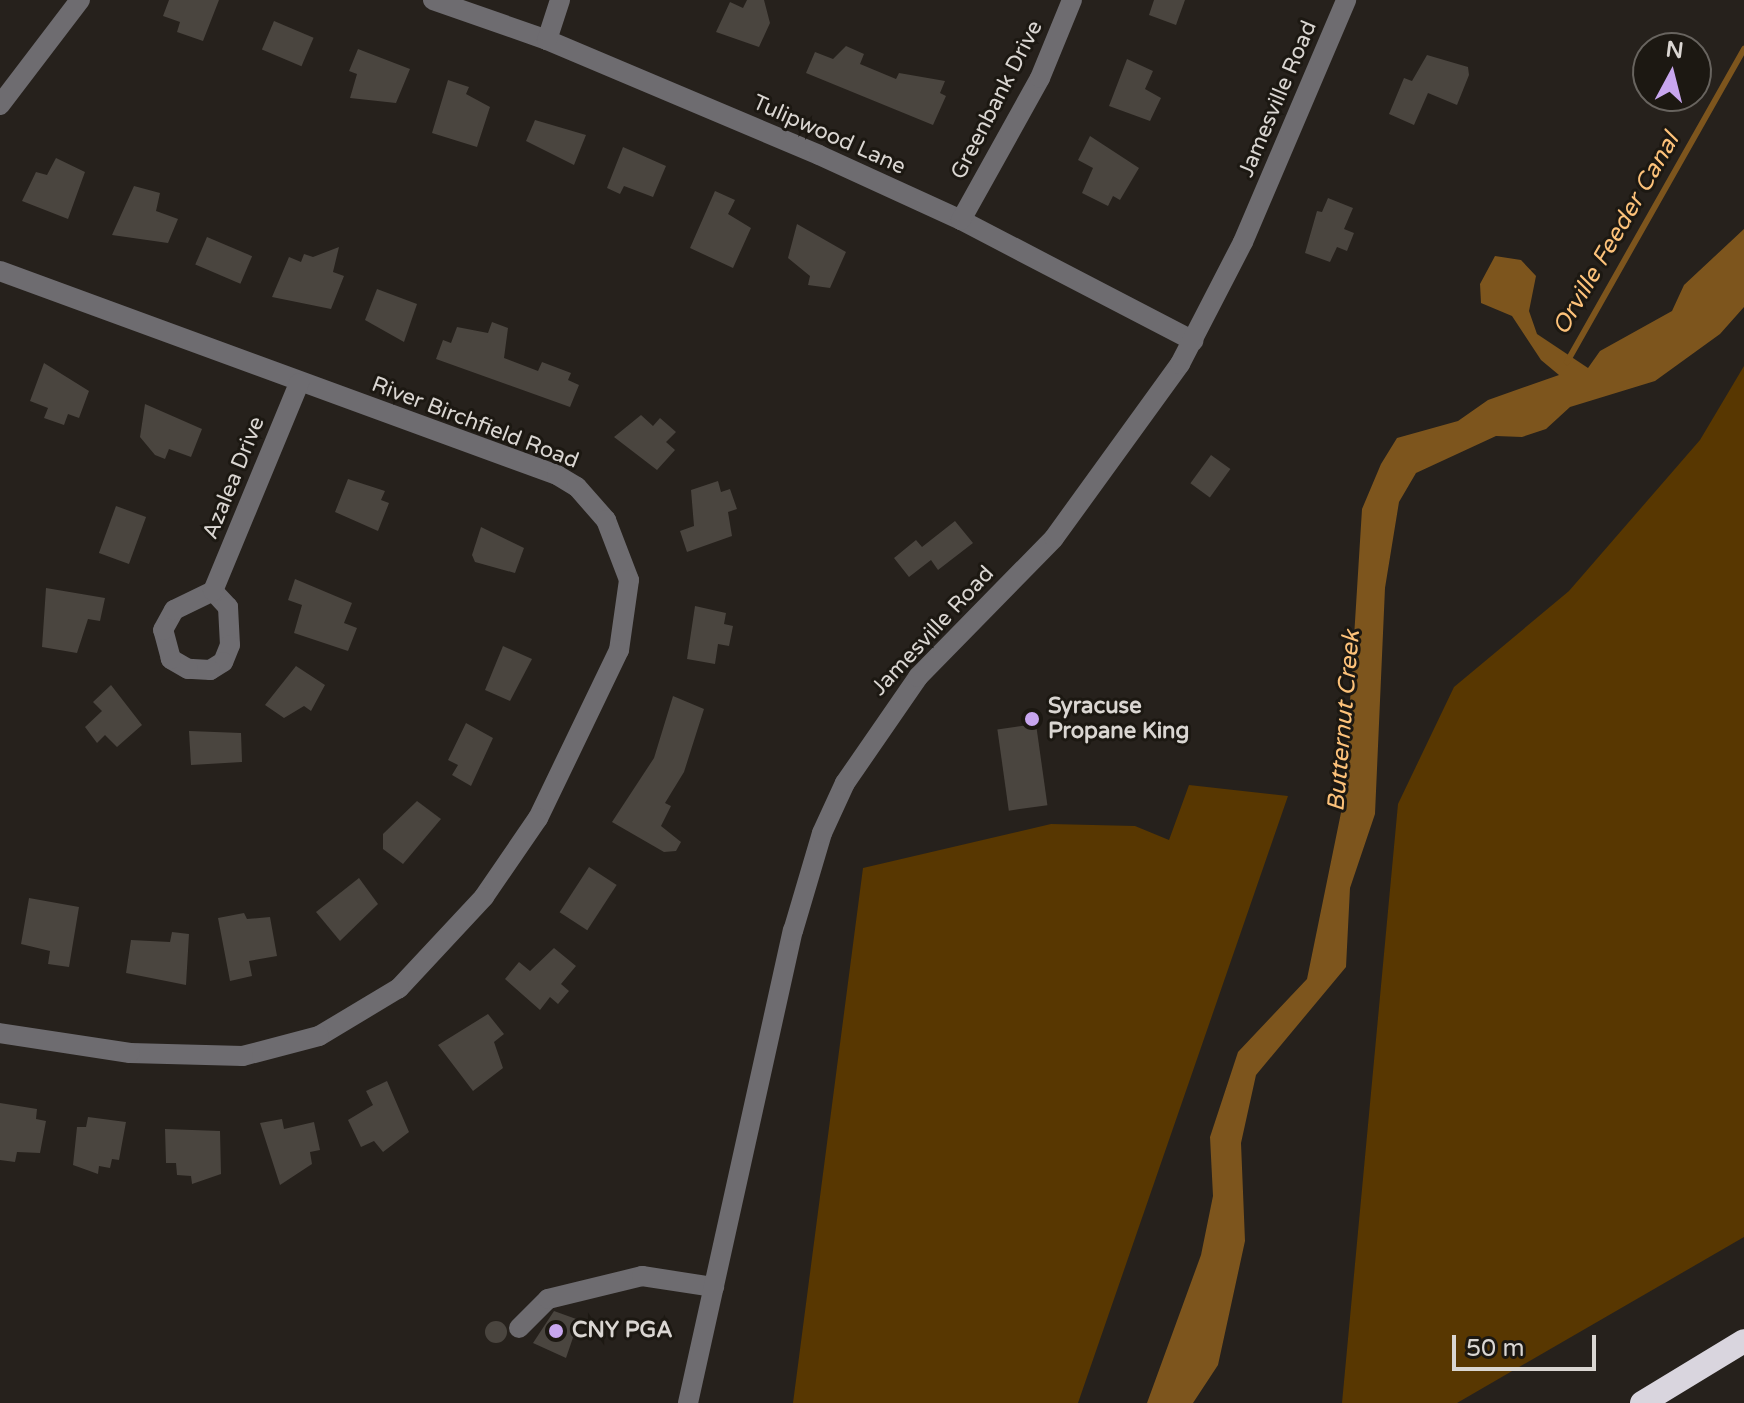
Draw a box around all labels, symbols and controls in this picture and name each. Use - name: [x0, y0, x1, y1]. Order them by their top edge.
- street label: Greenbank Drive: [946, 16, 1048, 184]
- street label: Jamesville Road: [1233, 17, 1323, 181]
- north arrow: [1632, 32, 1712, 112]
- text: N: [1664, 36, 1685, 64]
- street label: Tulipwood Lane: [748, 89, 910, 181]
- water label: Orville Feeder Canal: [1546, 128, 1686, 340]
- street label: River Birchfield Road: [368, 371, 582, 475]
- street label: Azalea Drive: [197, 413, 271, 543]
- street label: Jamesville Road: [866, 561, 1000, 701]
- water label: Butternut Creek: [1322, 629, 1366, 813]
- place label: Syracuse Propane King: [1048, 693, 1189, 744]
- marker: Syracuse Propane King: [1023, 710, 1041, 728]
- place label: CNY PGA: [572, 1318, 673, 1344]
- scale bar: [1456, 1319, 1600, 1369]
- marker: CNY PGA: [547, 1322, 565, 1340]
- text: 50 m: [1466, 1334, 1524, 1363]

